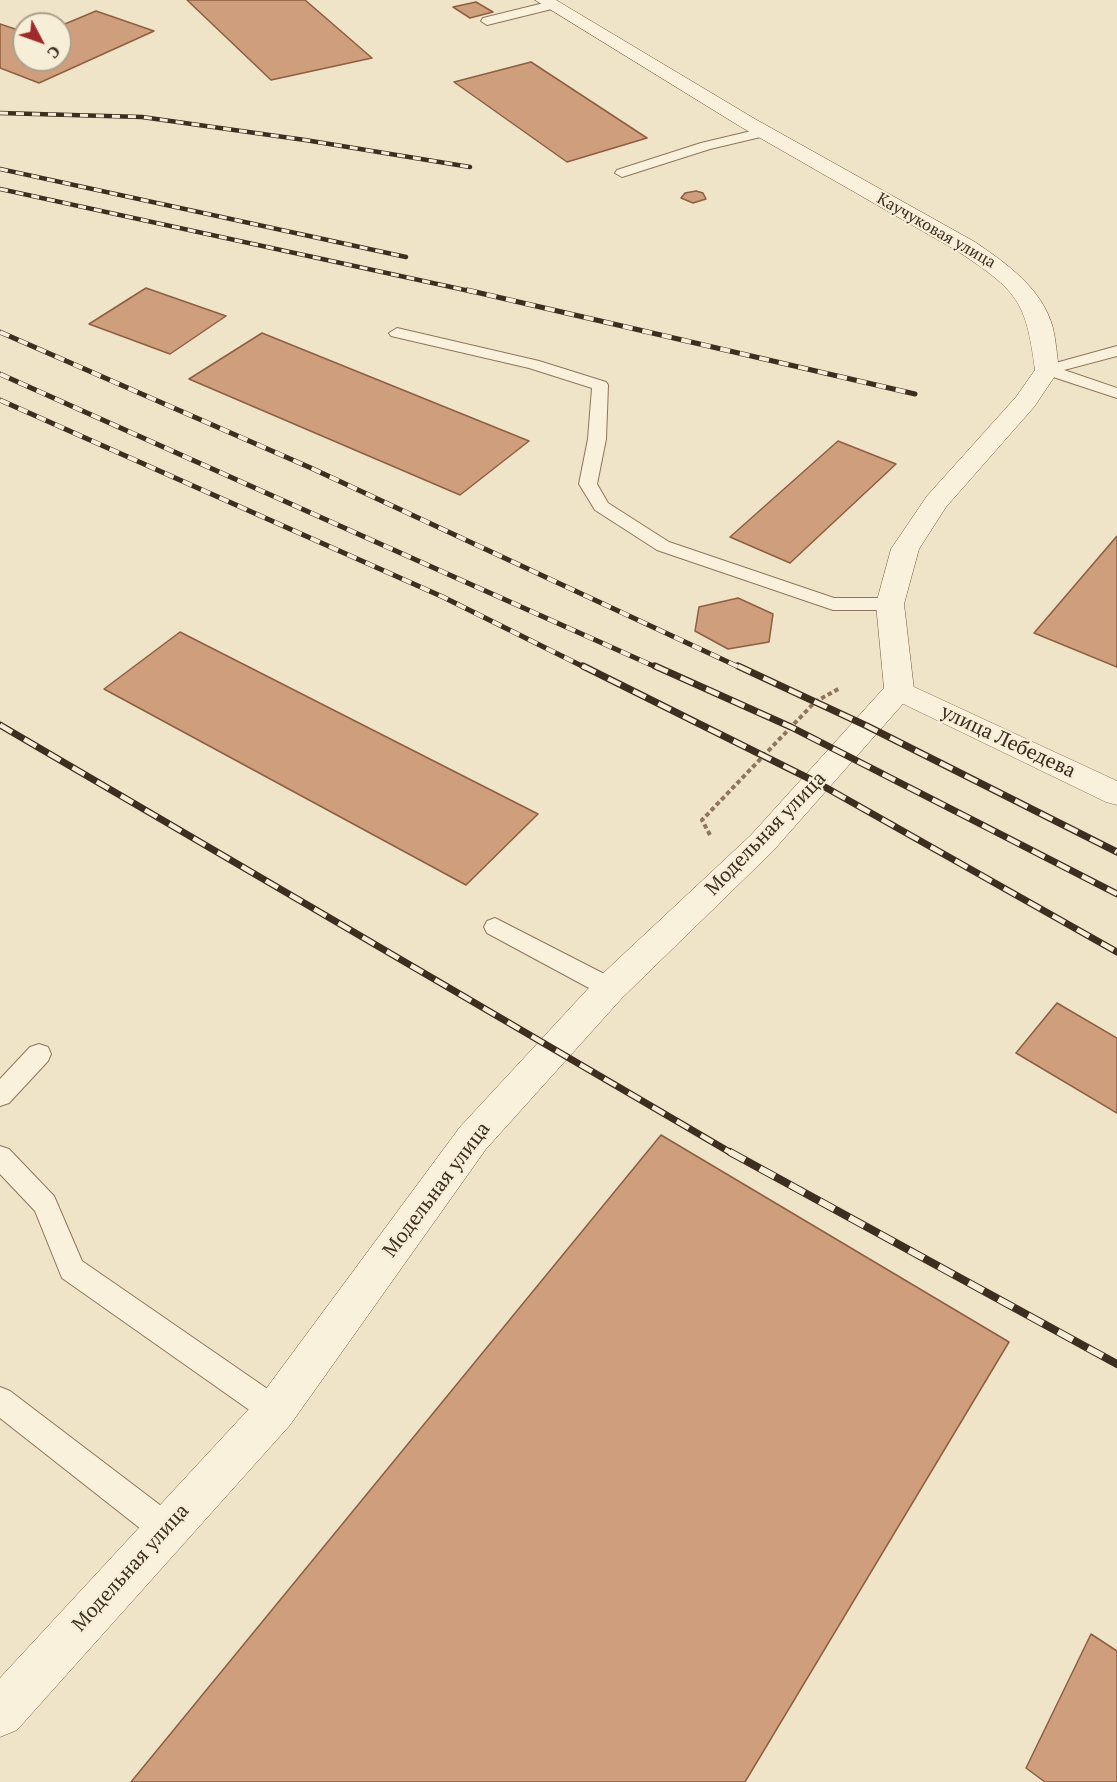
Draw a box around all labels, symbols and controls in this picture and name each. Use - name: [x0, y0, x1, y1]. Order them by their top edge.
- north arrow: [12, 12, 72, 72]
- text: С: [42, 41, 66, 64]
- street label: Каучуковая улица: [873, 189, 999, 273]
- street label: улица Лебедева: [937, 700, 1079, 784]
- street label: Модельная улица: [701, 767, 831, 901]
- street label: Модельная улица: [378, 1118, 496, 1262]
- street label: Модельная улица: [68, 1499, 194, 1637]

